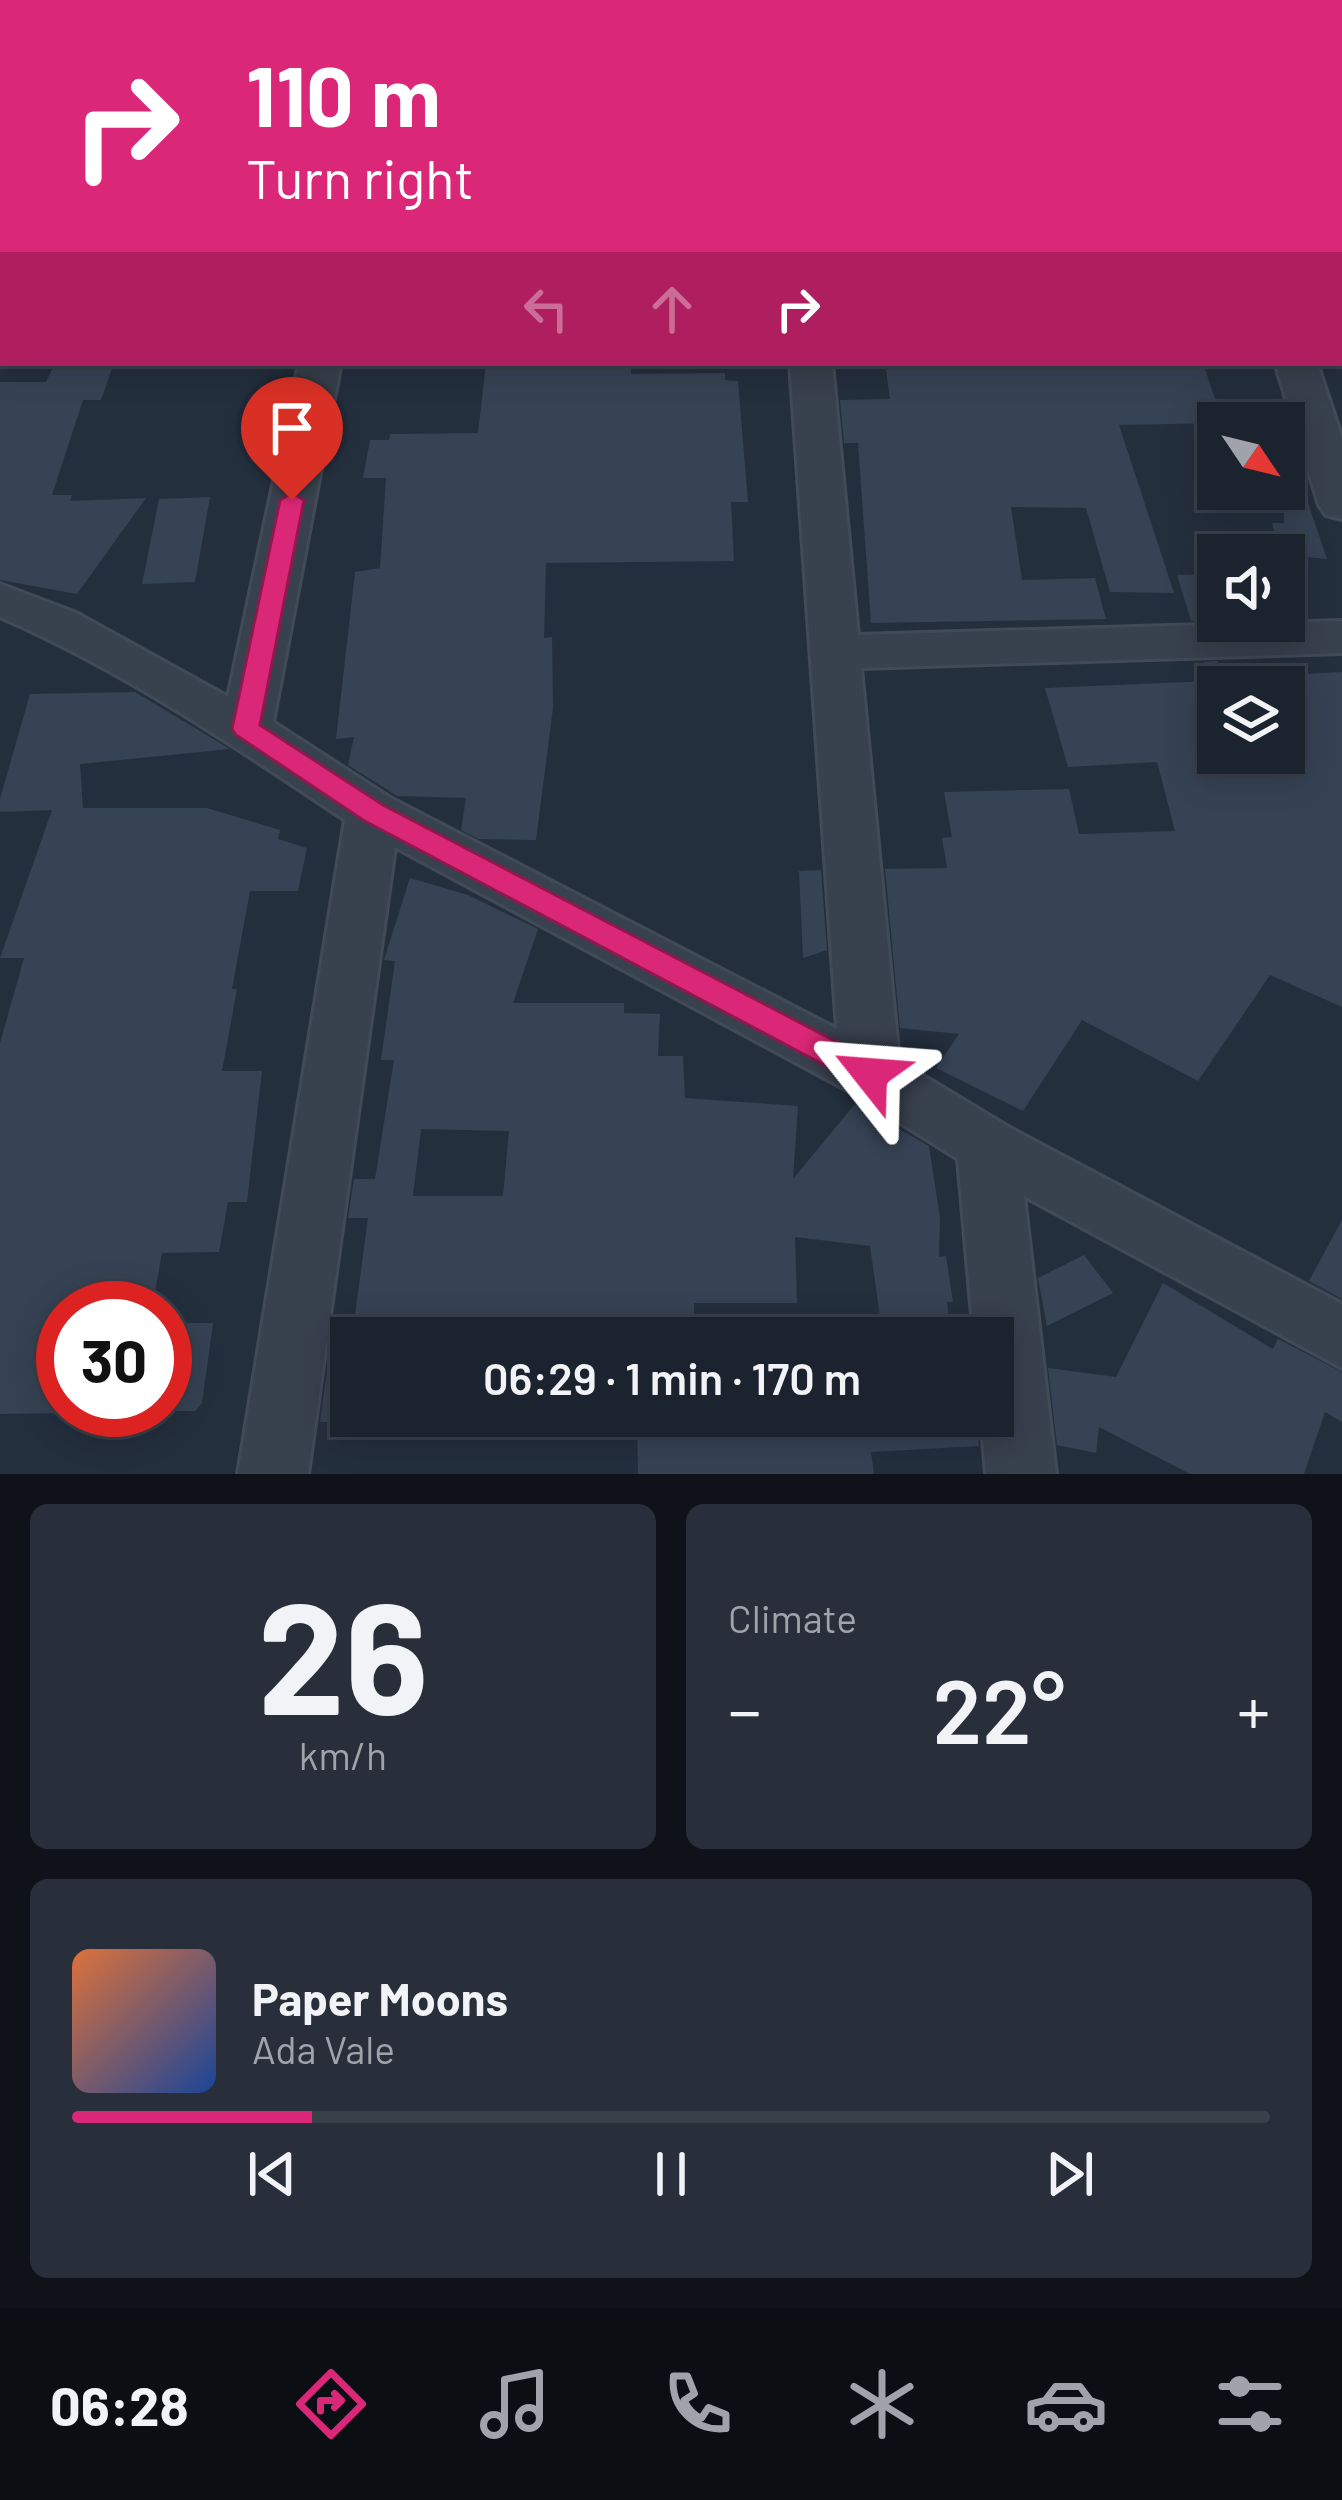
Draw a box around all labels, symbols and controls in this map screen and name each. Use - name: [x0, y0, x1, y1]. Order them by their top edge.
- text: 110 m: [246, 43, 441, 144]
- icon: right: [48, 48, 204, 204]
- text: Turn right: [246, 145, 474, 210]
- icon: left: [513, 276, 579, 342]
- icon: ahead: [639, 276, 705, 342]
- icon: right: [765, 276, 831, 342]
- pin: [241, 377, 343, 500]
- icon: arrive: [259, 395, 325, 461]
- north arrow: [1197, 402, 1305, 510]
- map controls: [1197, 402, 1305, 774]
- button: sound: [1197, 534, 1305, 642]
- button: layers: [1197, 666, 1305, 774]
- position arrow: [807, 1011, 933, 1137]
- speed limit sign: 30: [36, 1281, 192, 1437]
- text: 06:29 · 1 min · 170 m: [483, 1350, 861, 1404]
- text: 26: [257, 1559, 429, 1746]
- text: Climate: [728, 1594, 857, 1641]
- text: 22°: [932, 1654, 1066, 1762]
- text: −: [728, 1669, 761, 1748]
- text: +: [1237, 1669, 1270, 1748]
- text: km/h: [299, 1731, 387, 1778]
- text: Paper Moons: [252, 1971, 508, 2025]
- text: Ada Vale: [252, 2025, 395, 2072]
- icon: previous: [239, 2141, 305, 2207]
- icon: pause: [638, 2141, 704, 2207]
- icon: next: [1037, 2141, 1103, 2207]
- icon: directions: [289, 2362, 373, 2446]
- icon: music: [473, 2362, 557, 2446]
- icon: phone: [656, 2362, 740, 2446]
- icon: climate: [840, 2362, 924, 2446]
- icon: car: [1024, 2362, 1108, 2446]
- icon: filters: [1208, 2362, 1292, 2446]
- text: 06:28: [50, 2372, 189, 2437]

